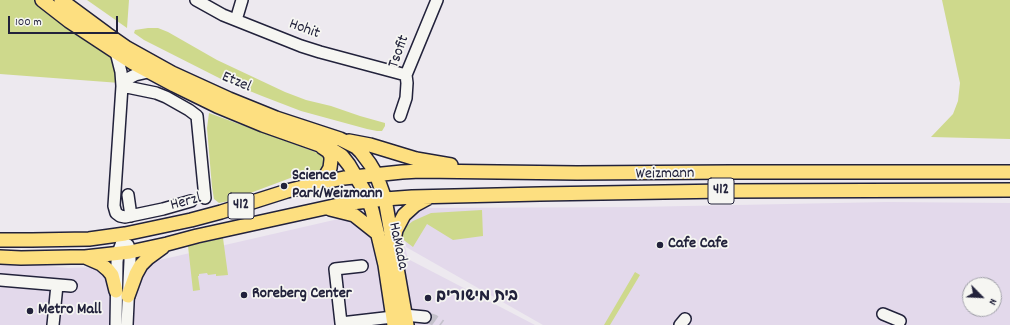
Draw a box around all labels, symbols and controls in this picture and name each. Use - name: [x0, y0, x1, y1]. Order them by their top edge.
- scale bar: [10, 8, 120, 34]
- text: 100 m: [15, 14, 42, 31]
- street label: Hohit: [286, 16, 322, 44]
- street label: Tsofit: [385, 33, 415, 71]
- street label: Etzel: [218, 68, 254, 98]
- street label: Weizmann: [636, 165, 694, 185]
- place label: Science Park/Weizmann: [292, 167, 382, 205]
- road number: 412: [708, 178, 734, 204]
- marker: Science Park/Weizmann: [279, 181, 289, 191]
- street label: Herzl: [169, 190, 203, 216]
- road number: 412: [228, 193, 254, 219]
- street label: HaMada: [383, 221, 411, 271]
- place label: Cafe Cafe: [668, 235, 728, 255]
- marker: Cafe Cafe: [655, 240, 665, 250]
- north arrow: [962, 277, 1002, 317]
- place label: Roreberg Center: [252, 285, 352, 305]
- place label: בית מישורים: [436, 288, 518, 308]
- marker: Roreberg Center: [239, 290, 249, 300]
- marker: בית מישורים: [423, 293, 433, 303]
- text: N: [984, 296, 1000, 307]
- place label: Metro Mall: [38, 301, 102, 321]
- marker: Metro Mall: [25, 306, 35, 316]

